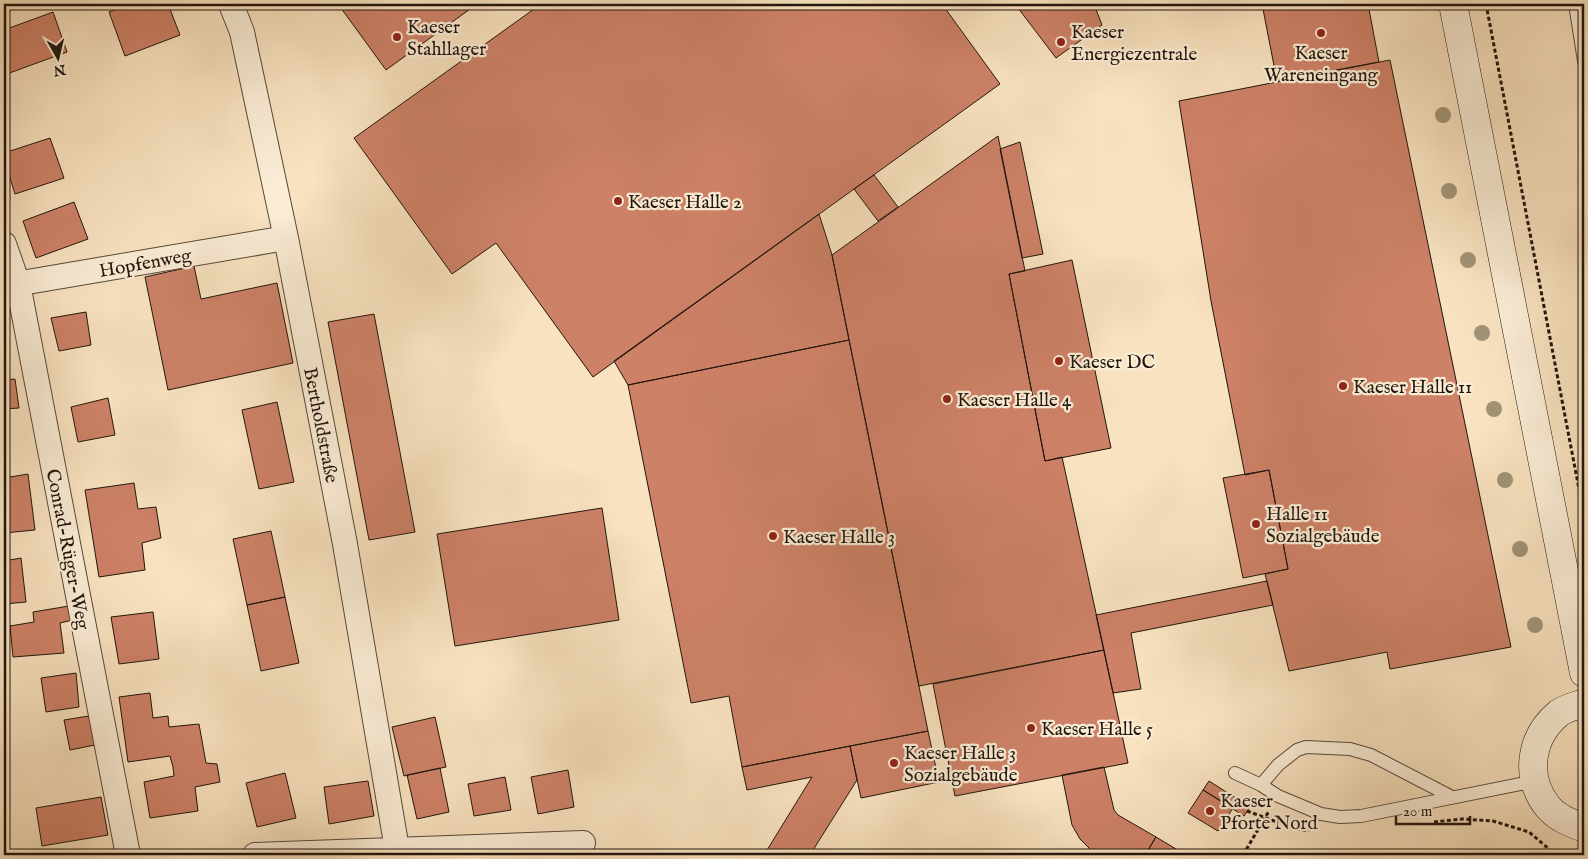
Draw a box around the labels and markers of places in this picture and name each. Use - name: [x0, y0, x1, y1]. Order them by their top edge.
- place label: Kaeser Stahllager: [407, 16, 486, 62]
- place label: Kaeser Energiezentrale: [1071, 21, 1197, 67]
- marker: Kaeser Wareneingang: [1315, 27, 1327, 39]
- marker: Kaeser Stahllager: [391, 31, 403, 43]
- marker: Kaeser Energiezentrale: [1055, 36, 1067, 48]
- place label: Kaeser Wareneingang: [1264, 42, 1379, 88]
- place label: Kaeser Halle 2: [628, 191, 742, 215]
- marker: Kaeser Halle 2: [612, 195, 624, 207]
- place label: Kaeser DC: [1069, 351, 1155, 375]
- marker: Kaeser DC: [1053, 355, 1065, 367]
- place label: Kaeser Halle 11: [1353, 376, 1472, 400]
- marker: Kaeser Halle 11: [1337, 380, 1349, 392]
- place label: Kaeser Halle 4: [957, 389, 1072, 413]
- marker: Kaeser Halle 4: [941, 393, 953, 405]
- place label: Halle 11 Sozialgebäude: [1266, 503, 1380, 549]
- marker: Halle 11 Sozialgebäude: [1250, 518, 1262, 530]
- place label: Kaeser Halle 3: [783, 526, 895, 550]
- marker: Kaeser Halle 3: [767, 530, 779, 542]
- place label: Kaeser Halle 5: [1041, 718, 1153, 742]
- marker: Kaeser Halle 5: [1025, 722, 1037, 734]
- place label: Kaeser Halle 3 Sozialgebäude: [904, 742, 1018, 788]
- marker: Kaeser Halle 3 Sozialgebäude: [888, 757, 900, 769]
- place label: Kaeser Pforte Nord: [1220, 790, 1318, 836]
- marker: Kaeser Pforte Nord: [1204, 805, 1216, 817]

